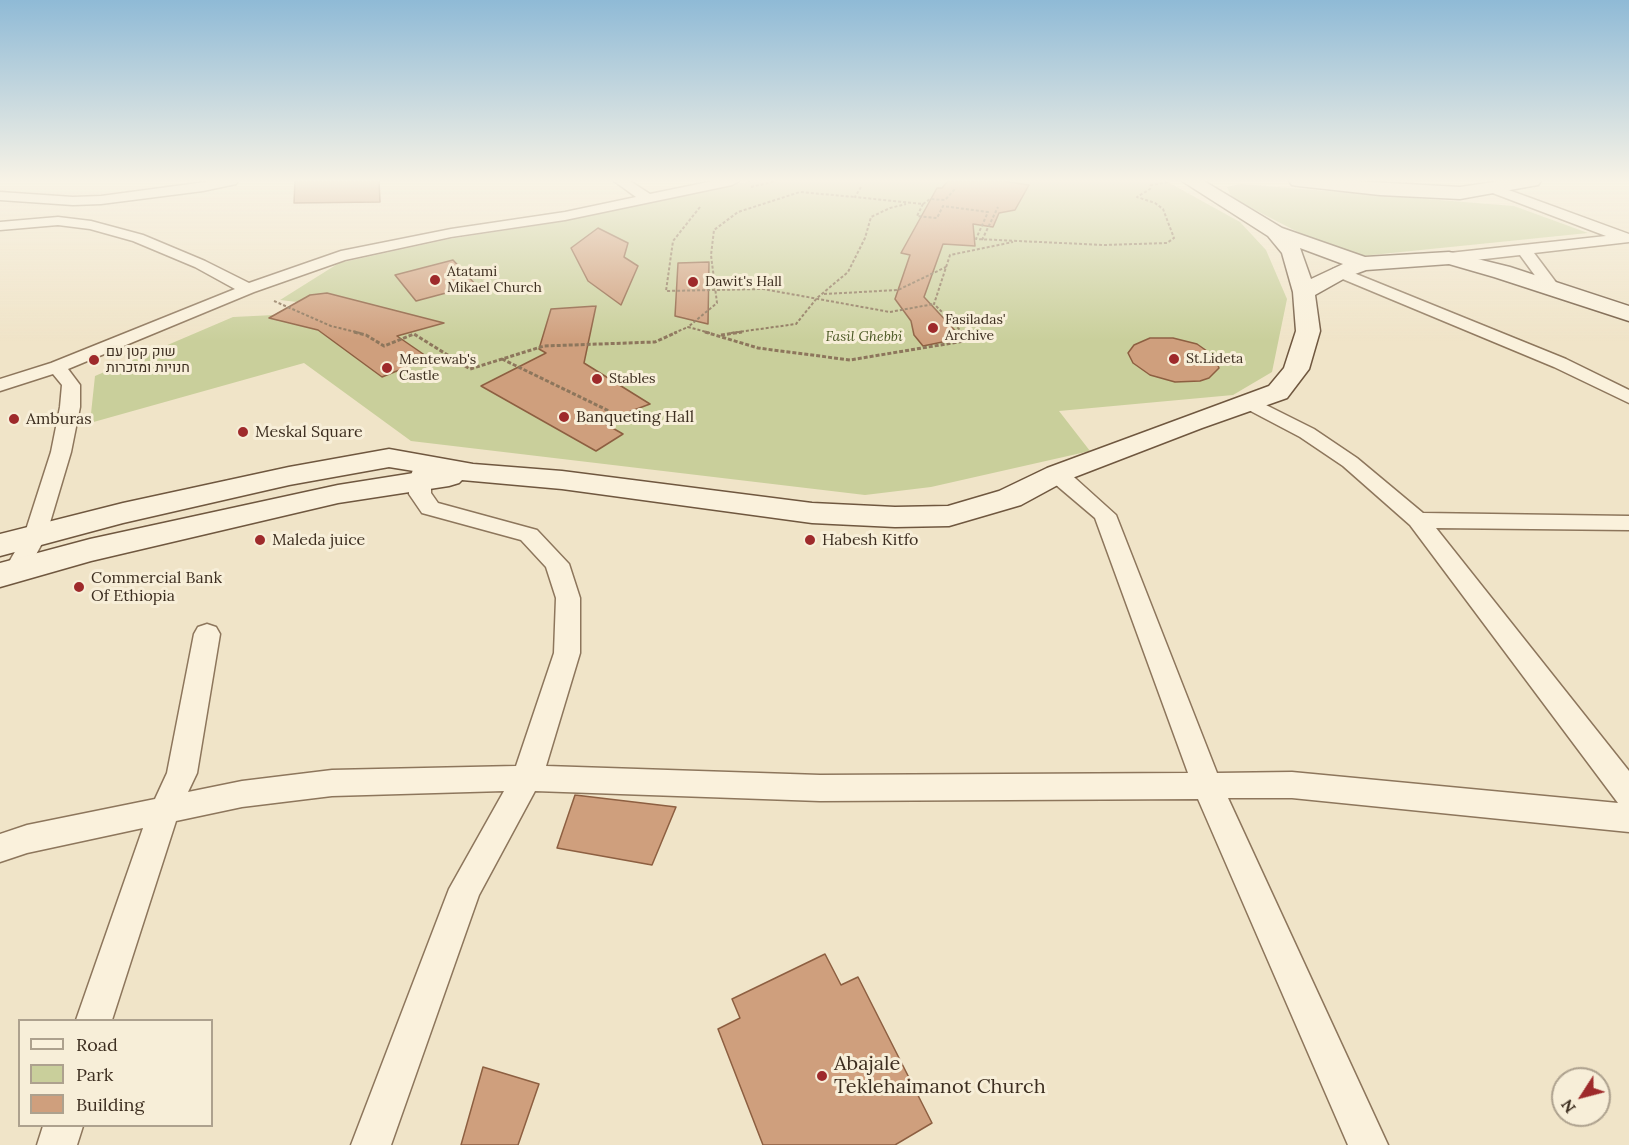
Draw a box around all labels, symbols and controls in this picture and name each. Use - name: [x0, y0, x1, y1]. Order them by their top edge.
- place label: Atatami Mikael Church: [447, 264, 542, 296]
- marker: Atatami Mikael Church: [428, 273, 442, 287]
- place label: Dawit's Hall: [705, 274, 782, 290]
- marker: Dawit's Hall: [686, 275, 700, 289]
- place label: Fasiladas' Archive: [945, 312, 1006, 344]
- marker: Fasiladas' Archive: [926, 321, 940, 335]
- park label: Fasil Ghebbi: [826, 329, 902, 345]
- place label: שוק קטן עם חנויות ומזכרות: [106, 344, 190, 376]
- place label: St.Lideta: [1186, 351, 1243, 367]
- place label: Mentewab's Castle: [399, 352, 476, 384]
- marker: St.Lideta: [1167, 352, 1181, 366]
- marker: שוק קטן עם חנויות ומזכרות: [87, 353, 101, 367]
- marker: Mentewab's Castle: [380, 361, 394, 375]
- place label: Stables: [609, 371, 656, 387]
- marker: Stables: [590, 372, 604, 386]
- place label: Banqueting Hall: [576, 407, 694, 427]
- place label: Amburas: [26, 409, 92, 429]
- marker: Banqueting Hall: [557, 410, 571, 424]
- marker: Amburas: [7, 412, 21, 426]
- place label: Meskal Square: [255, 422, 363, 442]
- marker: Meskal Square: [236, 425, 250, 439]
- place label: Maleda juice: [272, 530, 365, 550]
- place label: Habesh Kitfo: [822, 530, 918, 550]
- marker: Maleda juice: [253, 533, 267, 547]
- marker: Habesh Kitfo: [803, 533, 817, 547]
- place label: Commercial Bank Of Ethiopia: [91, 568, 222, 606]
- marker: Commercial Bank Of Ethiopia: [72, 580, 86, 594]
- legend: [18, 1019, 213, 1127]
- text: Road: [76, 1033, 118, 1056]
- place label: Abajale Teklehaimanot Church: [834, 1052, 1046, 1099]
- text: Park: [76, 1063, 113, 1086]
- north arrow: [1551, 1067, 1611, 1127]
- marker: Abajale Teklehaimanot Church: [815, 1069, 829, 1083]
- text: Building: [76, 1093, 144, 1116]
- text: N: [1556, 1096, 1580, 1117]

